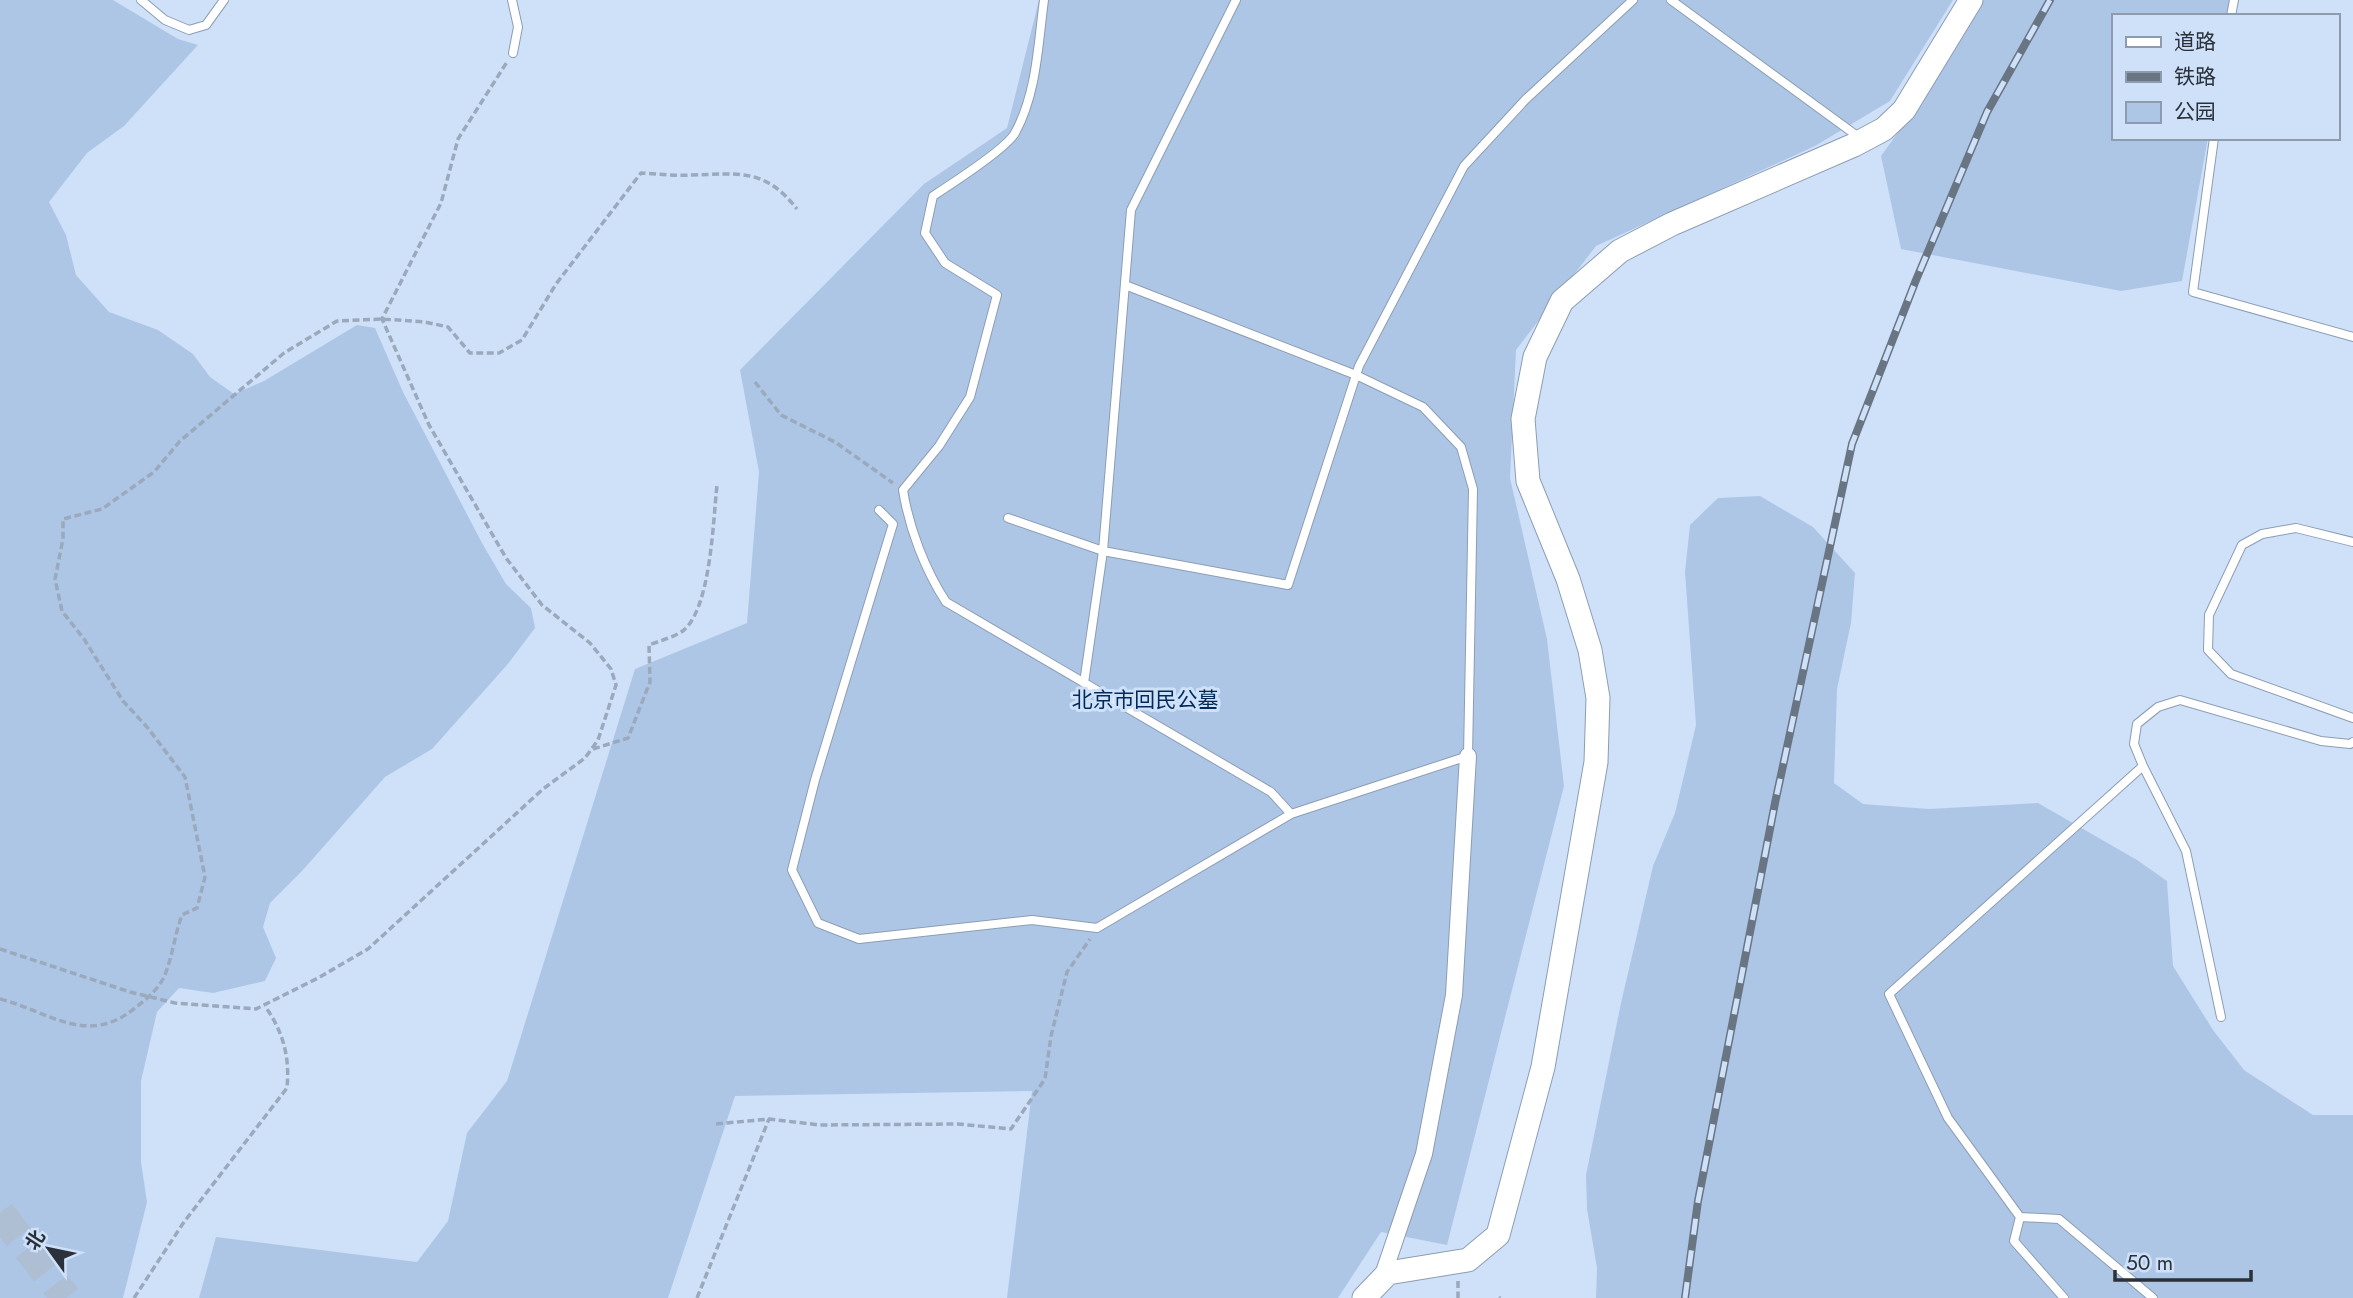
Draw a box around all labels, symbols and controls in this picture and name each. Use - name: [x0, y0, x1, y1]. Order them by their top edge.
- legend: [2112, 14, 2339, 140]
- text: 道路: [2174, 27, 2216, 57]
- text: 铁路: [2174, 62, 2216, 92]
- text: 公园: [2174, 97, 2216, 127]
- park label: 北京市回民公墓: [1072, 685, 1219, 715]
- north arrow: [14, 1214, 84, 1284]
- text: 北: [19, 1225, 52, 1255]
- scale bar: [2115, 1238, 2252, 1282]
- text: 50 m: [2126, 1248, 2173, 1278]

